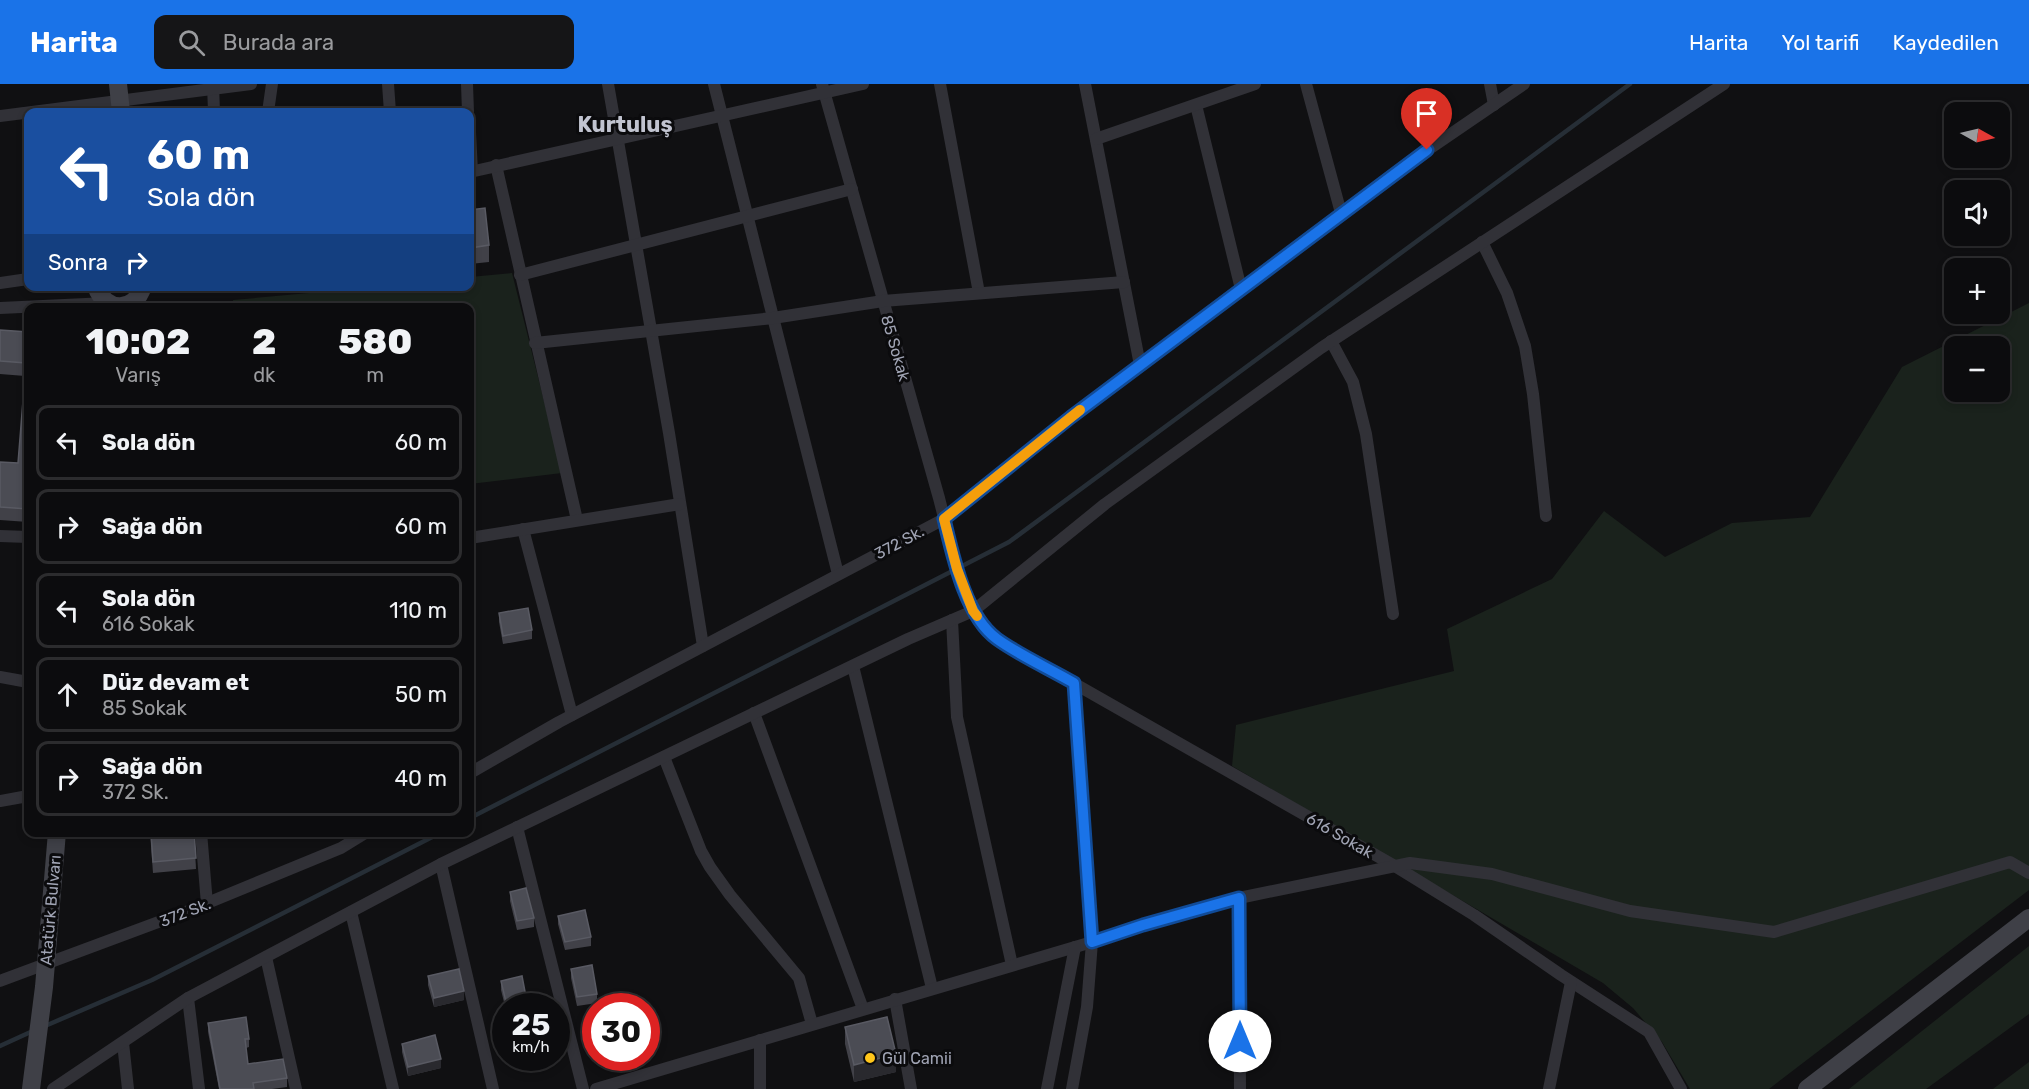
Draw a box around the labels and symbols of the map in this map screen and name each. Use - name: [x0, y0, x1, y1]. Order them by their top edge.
- pin: [1401, 88, 1452, 150]
- north arrow: [1944, 102, 2010, 168]
- district label: Kurtuluş: [577, 111, 673, 138]
- street label: 85 Sokak: [877, 313, 914, 384]
- street label: 372 Sk.: [871, 522, 927, 563]
- street label: 616 Sokak: [1303, 809, 1377, 863]
- street label: Atatürk Bulvarı: [36, 854, 65, 966]
- street label: 372 Sk.: [157, 894, 214, 931]
- speed limit sign: 30: [582, 993, 660, 1071]
- position arrow: [1208, 1009, 1272, 1073]
- place label: Gül Camii: [882, 1049, 952, 1068]
- marker: Gül Camii: [863, 1051, 877, 1065]

